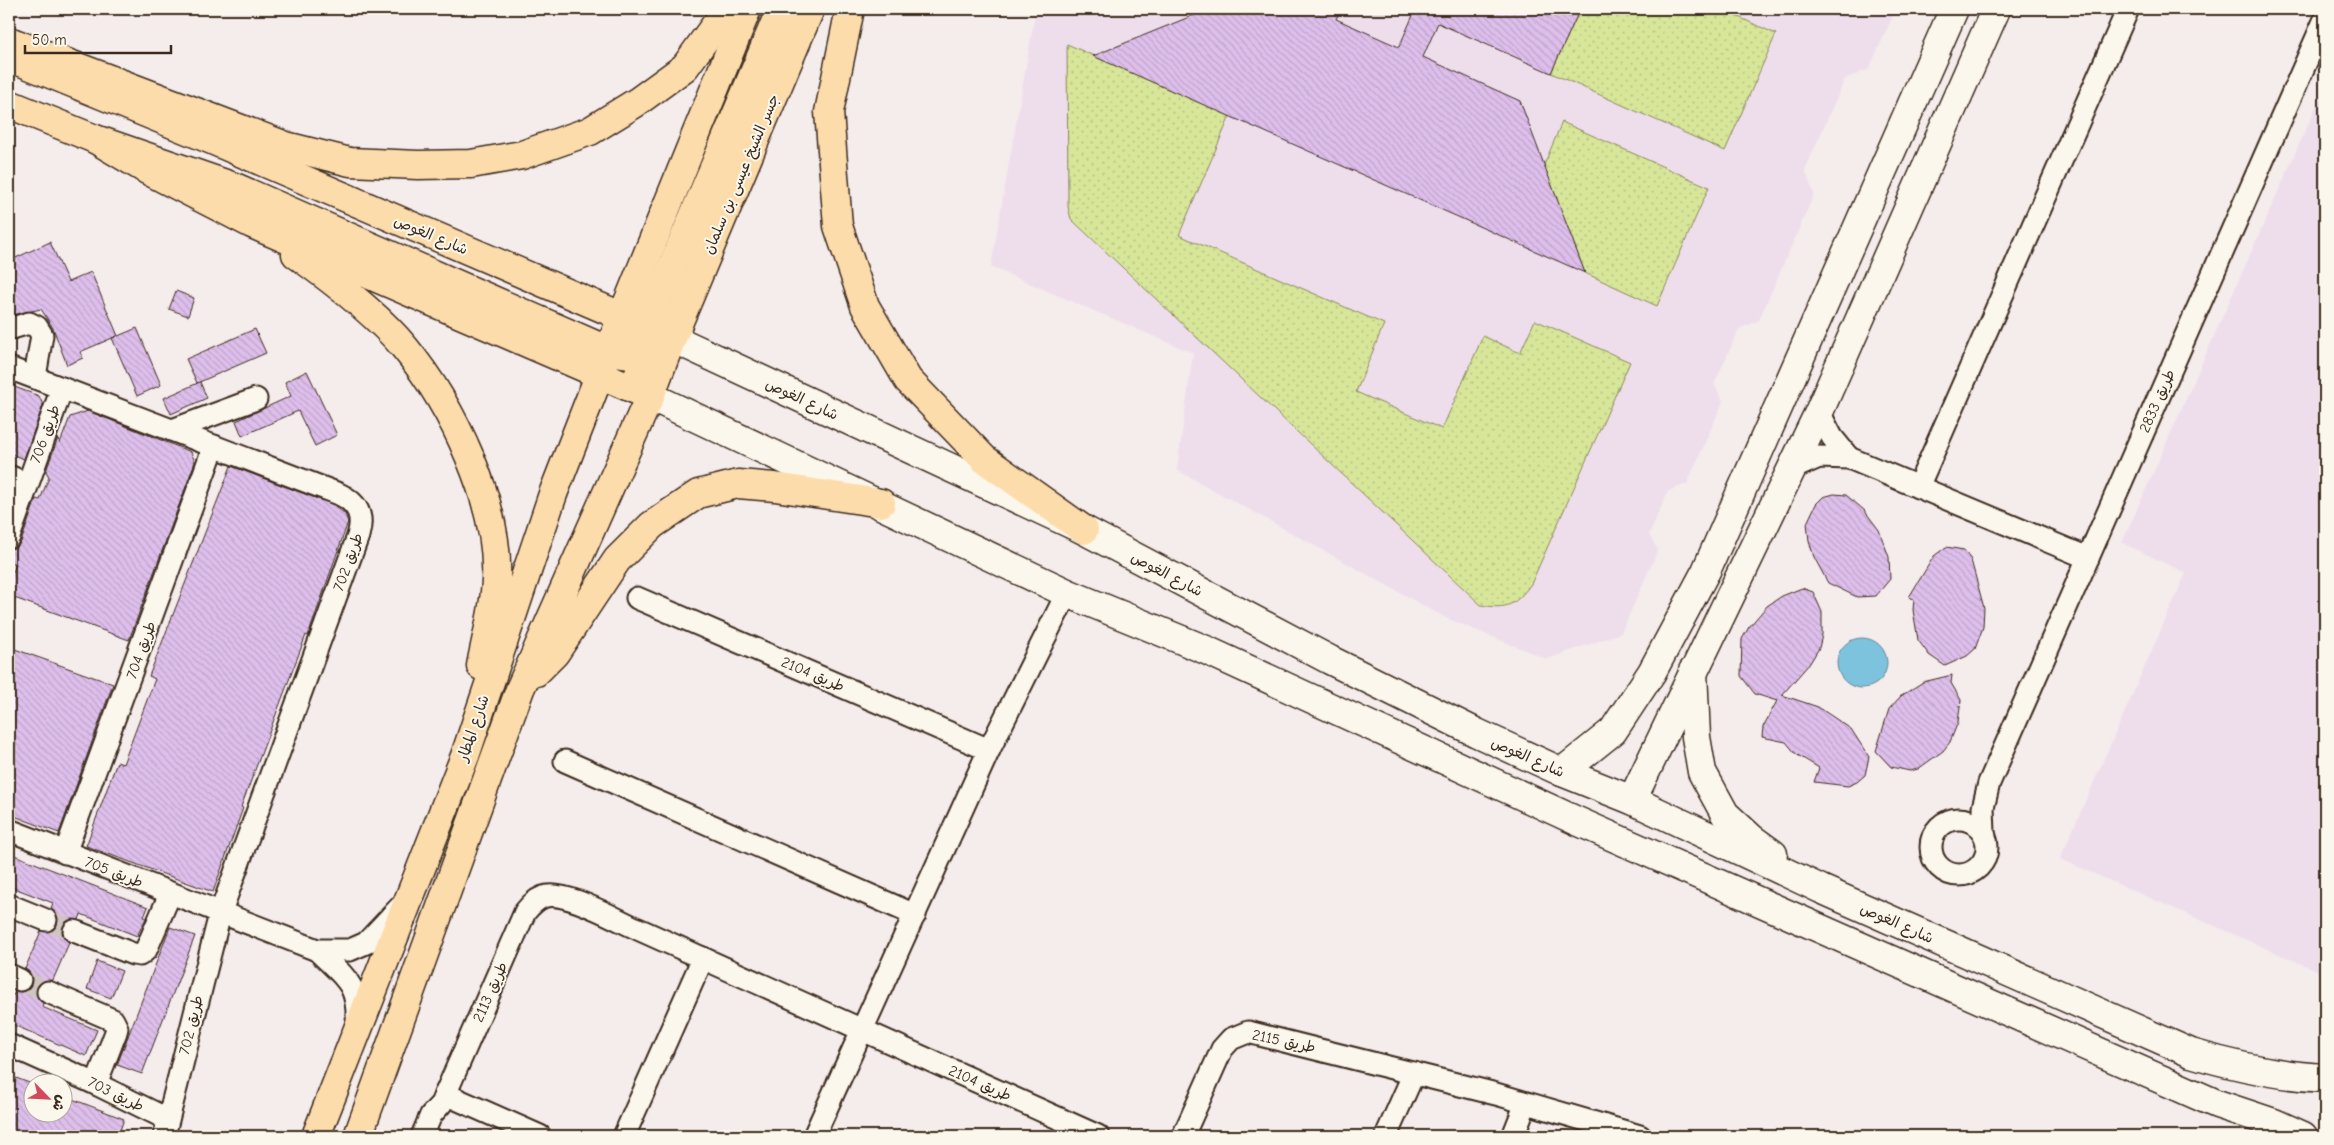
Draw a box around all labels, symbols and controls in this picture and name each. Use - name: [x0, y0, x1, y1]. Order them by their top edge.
- scale bar: [25, 22, 171, 54]
- text: 50 m: [32, 31, 67, 49]
- street label: جسر الشيخ عيسى بن سلمان: [699, 91, 784, 257]
- street label: شارع الغوص: [391, 211, 471, 260]
- street label: طريق 2833: [2135, 367, 2179, 435]
- street label: شارع الغوص: [762, 374, 841, 425]
- street label: طريق 706: [26, 402, 64, 466]
- street label: طريق 702: [329, 530, 367, 594]
- street label: شارع الغوص: [1128, 548, 1206, 601]
- street label: طريق 704: [122, 619, 160, 681]
- street label: طريق 2104: [779, 653, 847, 695]
- street label: شارع المطار: [453, 692, 494, 765]
- street label: شارع الغوص: [1488, 733, 1567, 782]
- street label: طريق 705: [82, 853, 146, 891]
- street label: شارع الغوص: [1857, 899, 1936, 948]
- street label: طريق 2113: [469, 959, 511, 1025]
- street label: طريق 702: [175, 993, 207, 1057]
- street label: طريق 2115: [1251, 1026, 1317, 1056]
- street label: طريق 2104: [946, 1061, 1014, 1105]
- north arrow: [22, 1072, 72, 1122]
- street label: طريق 703: [85, 1073, 147, 1115]
- text: ش: [49, 1093, 70, 1114]

